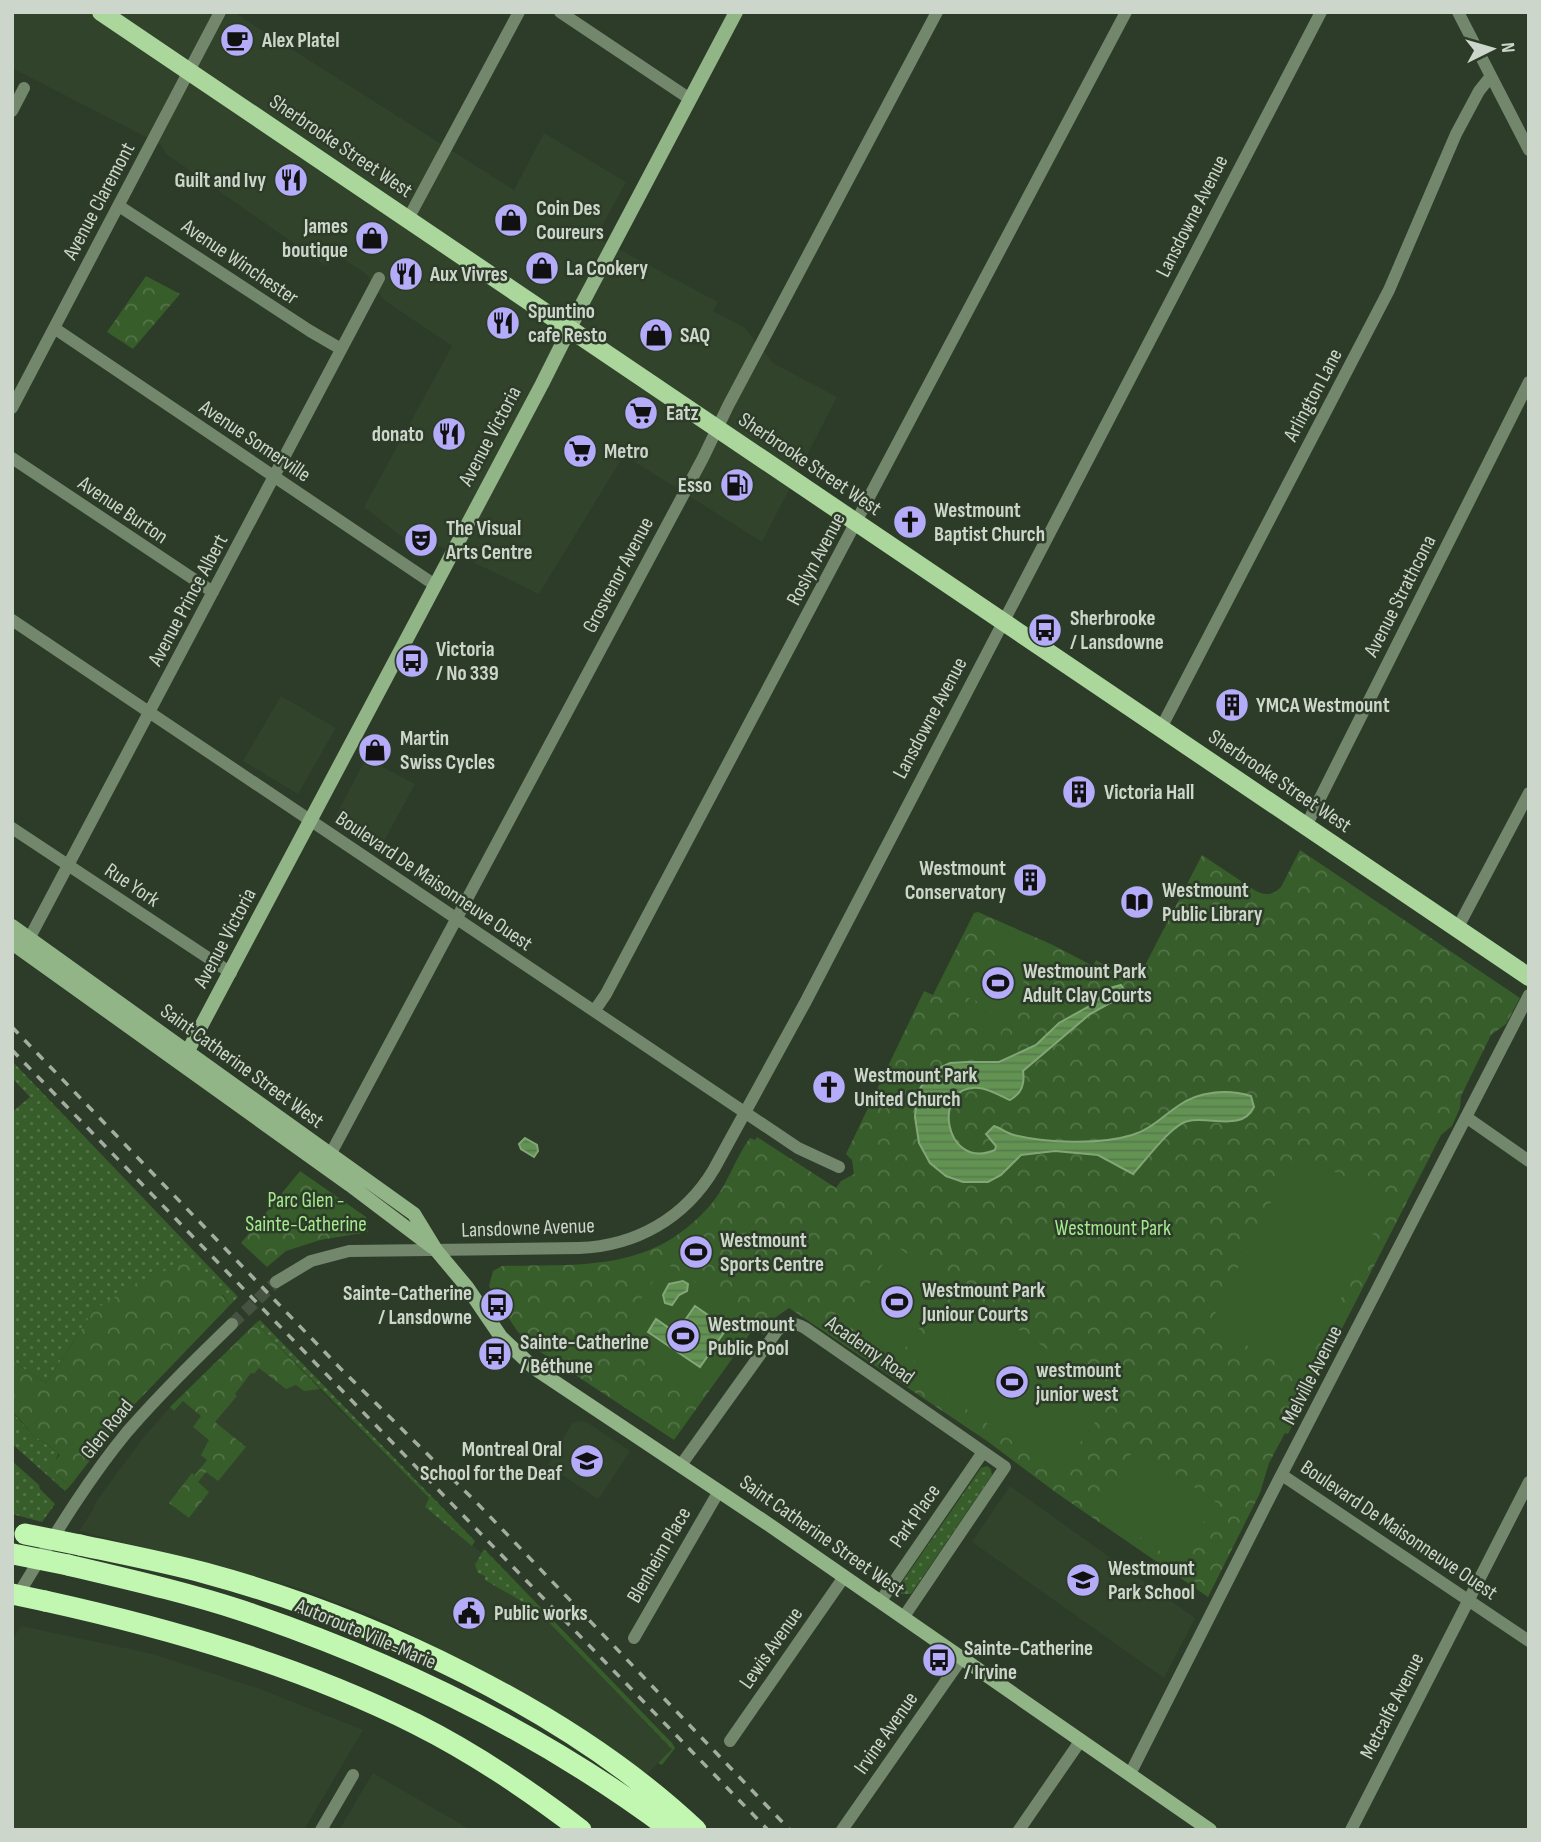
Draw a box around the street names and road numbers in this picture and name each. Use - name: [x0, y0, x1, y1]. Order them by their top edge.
- street label: Sherbrooke Street West: [265, 89, 417, 203]
- street label: Avenue Claremont: [57, 138, 140, 265]
- street label: Lansdowne Avenue: [1151, 151, 1233, 281]
- street label: Avenue Winchester: [176, 213, 303, 310]
- street label: Arlington Lane: [1278, 344, 1348, 447]
- street label: Avenue Victoria: [453, 382, 527, 491]
- street label: Avenue Somerville: [194, 394, 315, 487]
- street label: Sherbrooke Street West: [734, 407, 886, 521]
- street label: Avenue Burton: [72, 470, 173, 549]
- street label: Roslyn Avenue: [781, 508, 851, 610]
- street label: Grosvenor Avenue: [577, 513, 659, 637]
- street label: Avenue Prince Albert: [142, 530, 233, 671]
- street label: Avenue Strathcona: [1358, 531, 1441, 662]
- street label: Lansdowne Avenue: [888, 653, 972, 783]
- street label: Sherbrooke Street West: [1204, 724, 1356, 838]
- street label: Boulevard De Maisonneuve Ouest: [331, 806, 537, 956]
- street label: Rue York: [100, 858, 164, 912]
- street label: Avenue Victoria: [188, 884, 262, 993]
- street label: Saint Catherine Street West: [156, 998, 328, 1134]
- street label: Lansdowne Avenue: [461, 1213, 595, 1243]
- street label: Academy Road: [820, 1310, 919, 1390]
- street label: Melville Avenue: [1276, 1321, 1348, 1429]
- street label: Glen Road: [75, 1394, 139, 1464]
- street label: Boulevard De Maisonneuve Ouest: [1296, 1455, 1502, 1605]
- street label: Saint Catherine Street West: [735, 1470, 909, 1602]
- street label: Park Place: [884, 1479, 946, 1553]
- street label: Blenheim Place: [622, 1503, 696, 1607]
- street label: Autoroute Ville-Marie: [291, 1593, 440, 1675]
- street label: Lewis Avenue: [734, 1602, 808, 1694]
- street label: Metcalfe Avenue: [1355, 1649, 1429, 1763]
- street label: Irvine Avenue: [849, 1687, 923, 1779]

